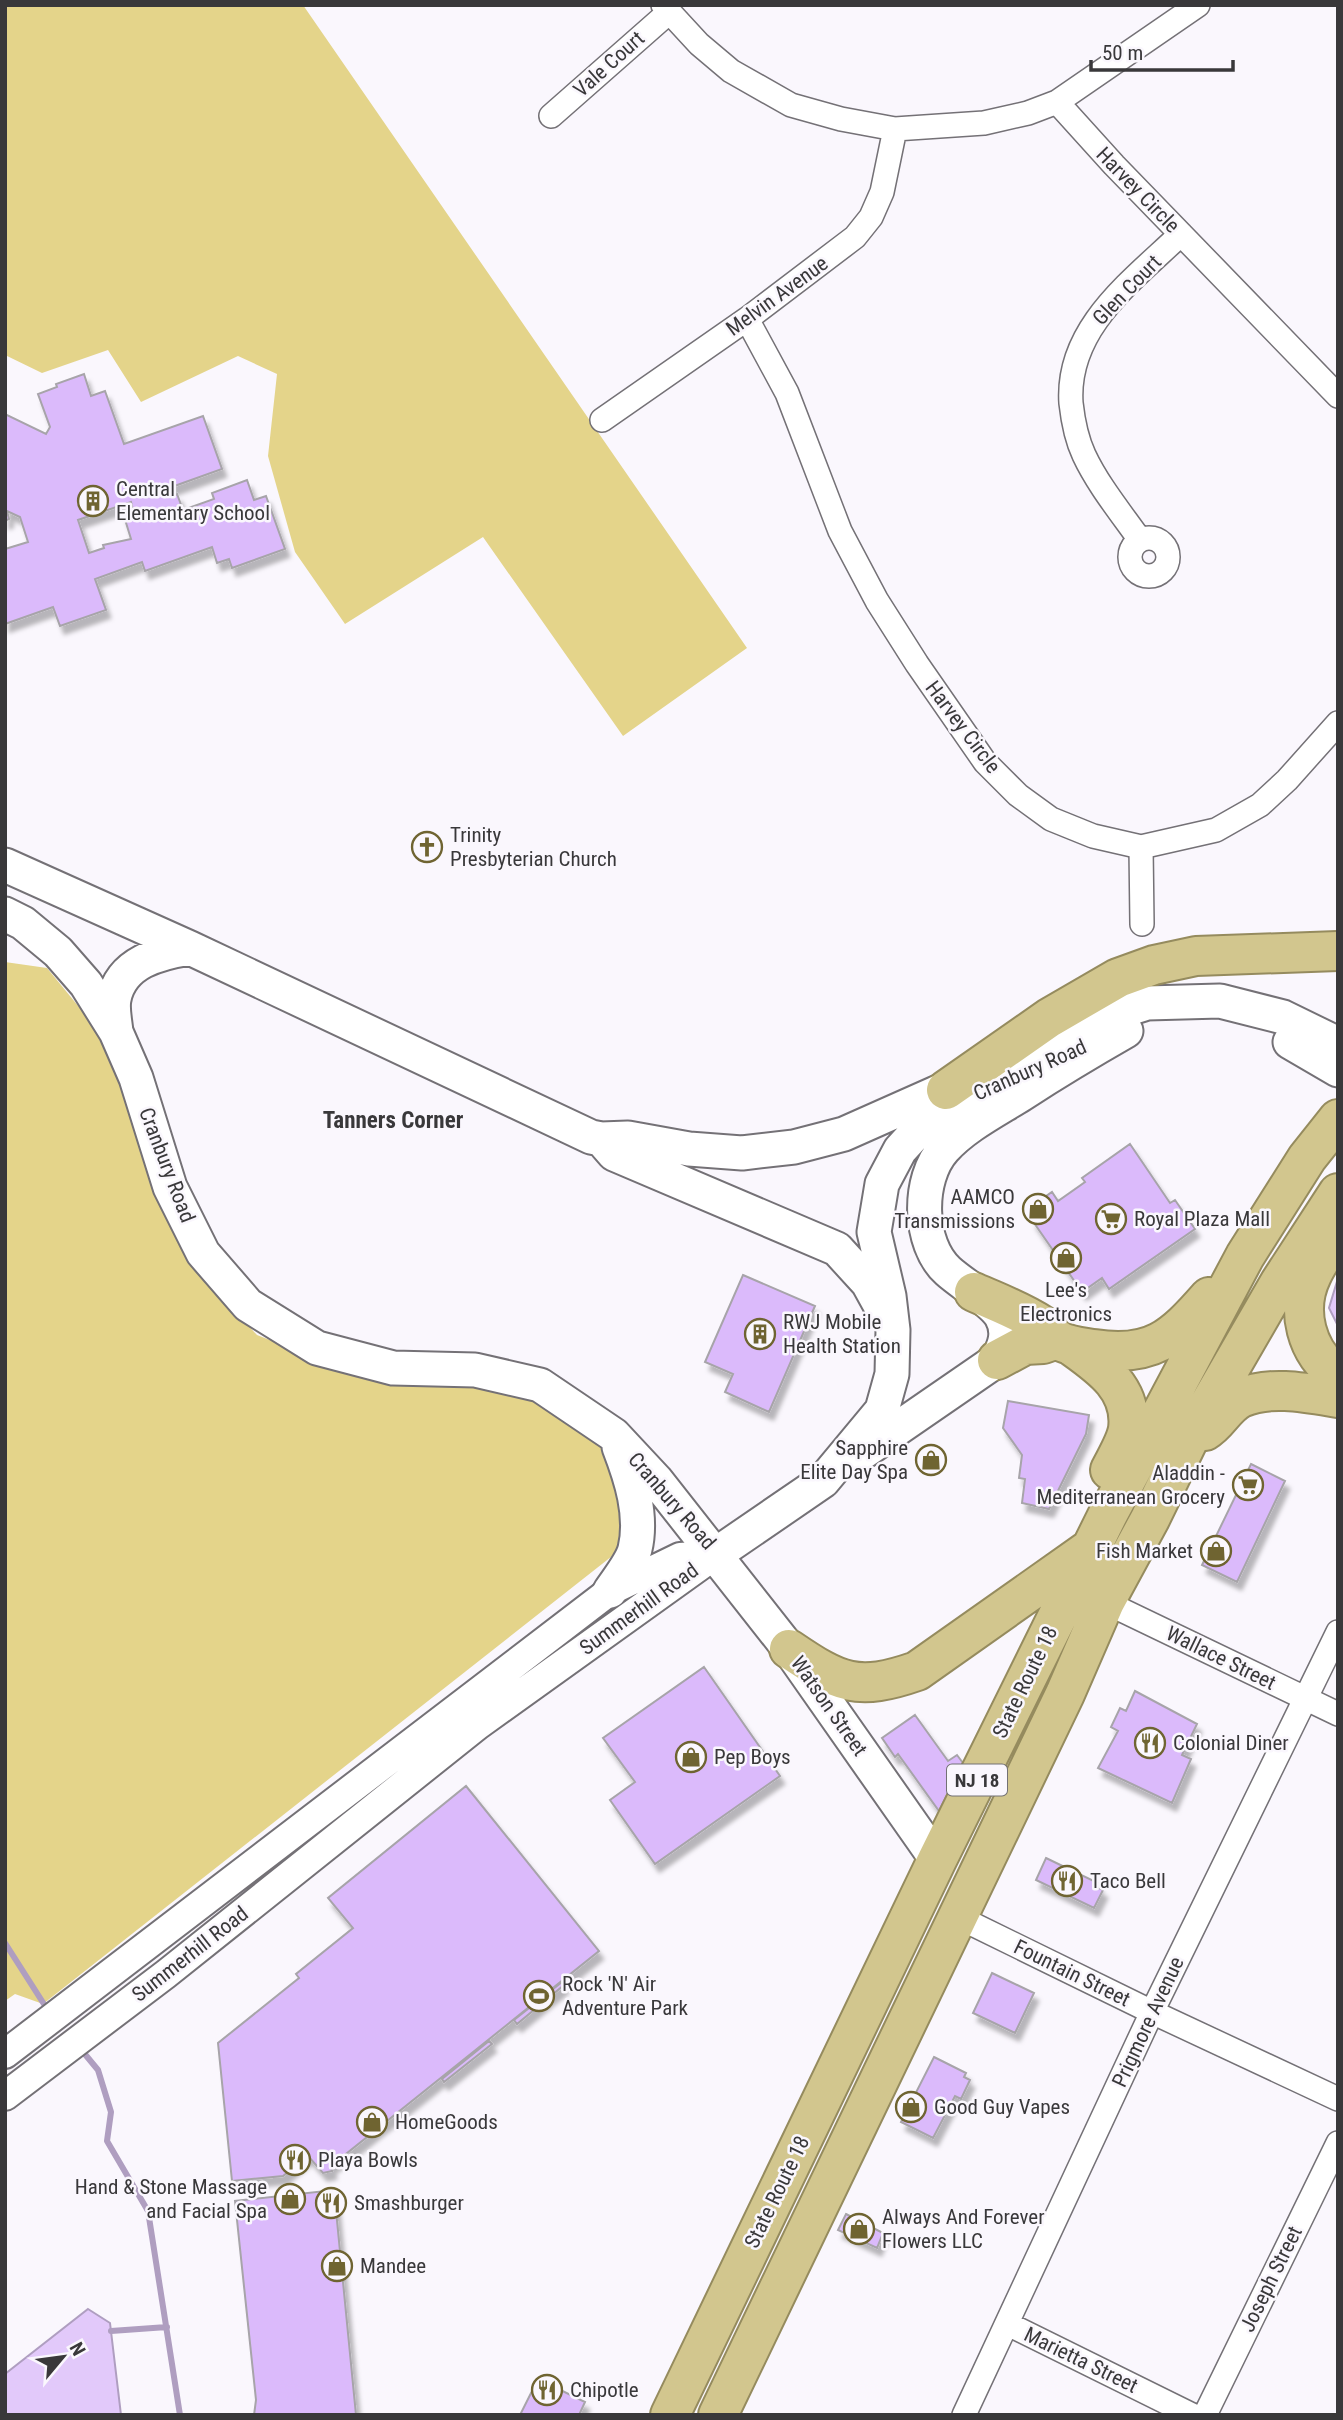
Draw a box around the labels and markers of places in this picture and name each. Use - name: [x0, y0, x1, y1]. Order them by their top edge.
- place label: Central Elementary School: [116, 477, 270, 525]
- building icon: Central Elementary School: [76, 484, 110, 518]
- place label: Trinity Presbyterian Church: [450, 823, 617, 871]
- church icon: Trinity Presbyterian Church: [410, 830, 444, 864]
- place label: AAMCO Transmissions: [894, 1185, 1015, 1233]
- shop icon: AAMCO Transmissions: [1021, 1192, 1055, 1226]
- supermarket icon: Royal Plaza Mall: [1094, 1202, 1128, 1236]
- place label: Royal Plaza Mall: [1134, 1207, 1270, 1231]
- shop icon: Lee's Electronics: [1049, 1241, 1083, 1275]
- place label: Lee's Electronics: [1020, 1278, 1112, 1326]
- place label: RWJ Mobile Health Station: [783, 1310, 901, 1358]
- building icon: RWJ Mobile Health Station: [743, 1317, 777, 1351]
- place label: Sapphire Elite Day Spa: [800, 1436, 908, 1484]
- shop icon: Sapphire Elite Day Spa: [914, 1443, 948, 1477]
- place label: Aladdin - Mediterranean Grocery: [1036, 1461, 1225, 1509]
- supermarket icon: Aladdin - Mediterranean Grocery: [1231, 1468, 1265, 1502]
- shop icon: Fish Market: [1199, 1534, 1233, 1568]
- place label: Fish Market: [1096, 1539, 1193, 1563]
- restaurant icon: Colonial Diner: [1133, 1726, 1167, 1760]
- place label: Colonial Diner: [1173, 1731, 1289, 1755]
- shop icon: Pep Boys: [674, 1740, 708, 1774]
- place label: Pep Boys: [714, 1745, 791, 1769]
- restaurant icon: Taco Bell: [1050, 1864, 1084, 1898]
- place label: Taco Bell: [1090, 1869, 1166, 1893]
- place label: Rock 'N' Air Adventure Park: [562, 1972, 689, 2020]
- sports icon: Rock 'N' Air Adventure Park: [522, 1979, 556, 2013]
- shop icon: Good Guy Vapes: [894, 2090, 928, 2124]
- place label: Good Guy Vapes: [934, 2095, 1070, 2119]
- shop icon: HomeGoods: [355, 2105, 389, 2139]
- place label: HomeGoods: [395, 2110, 498, 2134]
- restaurant icon: Playa Bowls: [278, 2143, 312, 2177]
- place label: Playa Bowls: [318, 2148, 418, 2172]
- place label: Hand & Stone Massage and Facial Spa: [75, 2175, 267, 2223]
- shop icon: Hand & Stone Massage and Facial Spa: [273, 2182, 307, 2216]
- restaurant icon: Smashburger: [314, 2186, 348, 2220]
- place label: Smashburger: [354, 2191, 464, 2215]
- place label: Always And Forever Flowers LLC: [882, 2205, 1045, 2253]
- shop icon: Always And Forever Flowers LLC: [842, 2212, 876, 2246]
- shop icon: Mandee: [320, 2249, 354, 2283]
- place label: Mandee: [360, 2254, 426, 2278]
- restaurant icon: Chipotle: [530, 2373, 564, 2407]
- place label: Chipotle: [570, 2378, 639, 2402]

